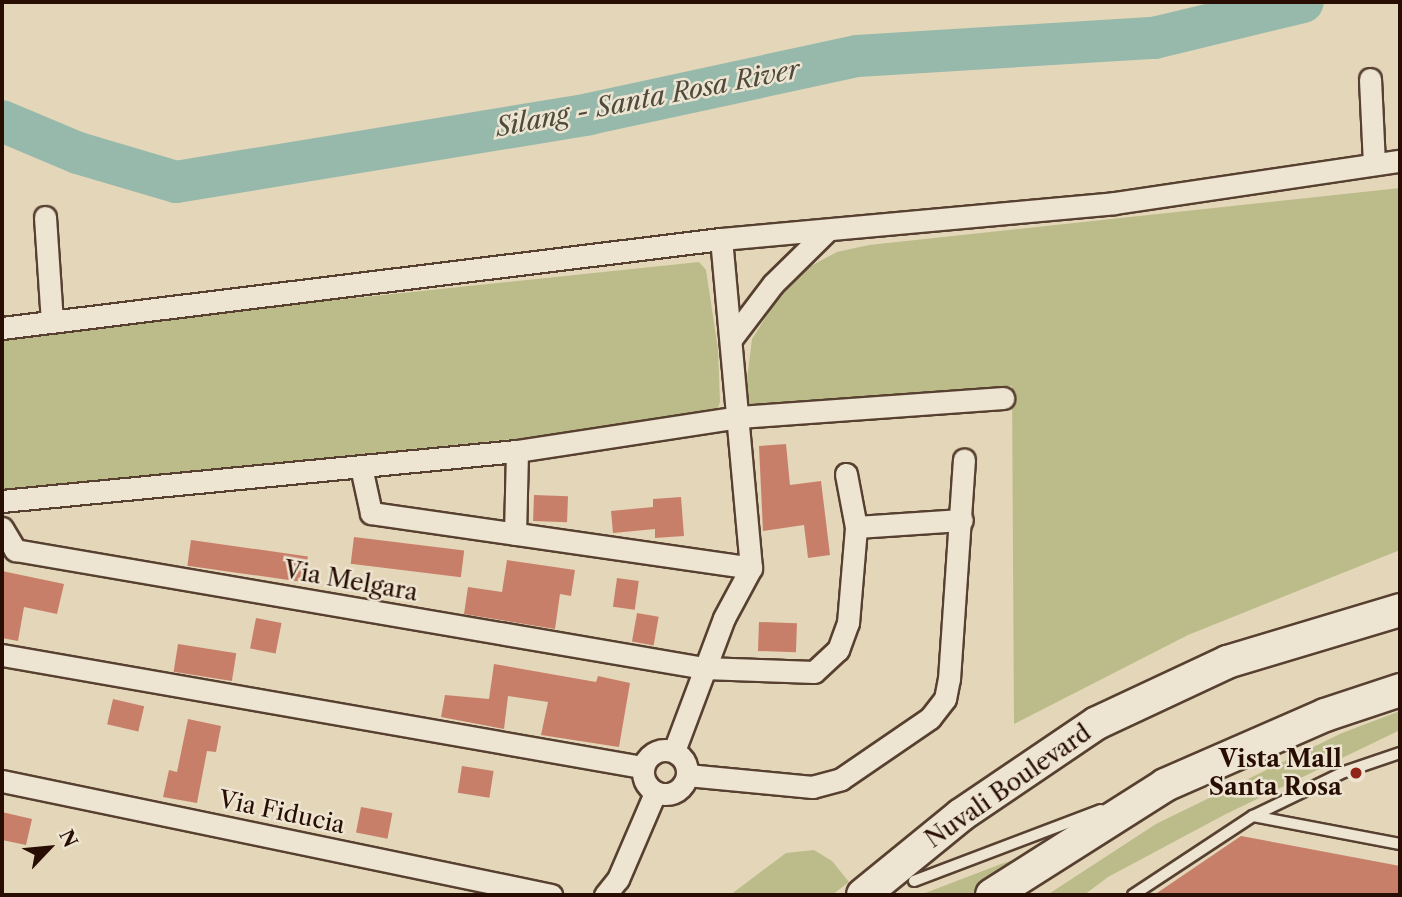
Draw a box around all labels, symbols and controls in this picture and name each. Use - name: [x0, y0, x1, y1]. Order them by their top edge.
- water label: Silang - Santa Rosa River: [493, 54, 803, 144]
- street label: Via Melgara: [282, 555, 420, 607]
- street label: Nuvali Boulevard: [920, 718, 1096, 854]
- place label: Vista Mall Santa Rosa: [1208, 745, 1342, 801]
- marker: Vista Mall Santa Rosa: [1348, 765, 1364, 781]
- street label: Via Fiducia: [216, 785, 348, 839]
- north arrow: [14, 813, 84, 883]
- text: N: [54, 826, 82, 851]

